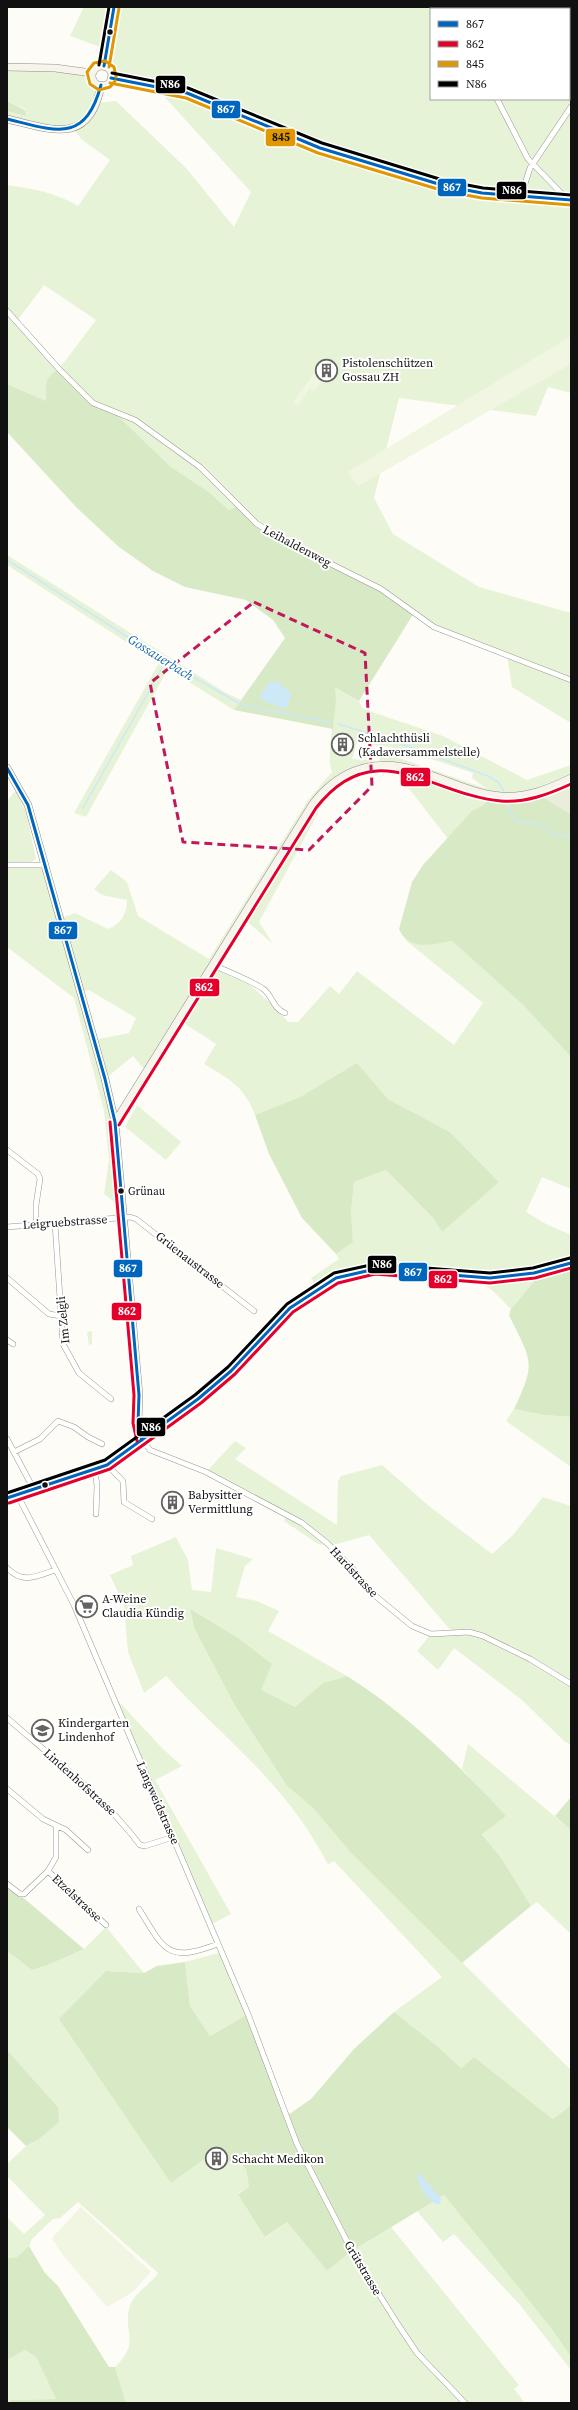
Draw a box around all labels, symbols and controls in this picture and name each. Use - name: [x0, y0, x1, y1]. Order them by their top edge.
- legend: [430, 8, 570, 100]
- text: 867: [466, 16, 484, 32]
- unlabelled marker: [105, 27, 115, 37]
- text: 862: [466, 36, 484, 52]
- text: 845: [466, 56, 484, 72]
- line badge: N86: [155, 75, 186, 94]
- text: N86: [466, 76, 487, 92]
- text: N86: [160, 77, 180, 92]
- line badge: 867: [211, 100, 241, 119]
- text: 867: [217, 102, 235, 117]
- line badge: 845: [265, 128, 296, 147]
- text: 845: [272, 130, 290, 145]
- line badge: 867: [437, 178, 467, 197]
- text: 867: [443, 180, 461, 195]
- line badge: N86: [496, 181, 527, 200]
- text: N86: [502, 183, 522, 198]
- place label: Pistolenschützen Gossau ZH: [342, 355, 433, 385]
- building icon: Pistolenschützen Gossau ZH: [313, 357, 339, 383]
- street label: Leihaldenweg: [260, 521, 334, 571]
- water label: Gossauerbach: [125, 631, 197, 684]
- place label: Schlachthüsli (Kadaversammelstelle): [358, 730, 480, 760]
- building icon: Schlachthüsli (Kadaversammelstelle): [329, 732, 355, 758]
- line badge: 862: [400, 767, 431, 787]
- text: 862: [406, 770, 424, 785]
- line badge: 867: [48, 921, 78, 940]
- text: 867: [54, 923, 72, 938]
- line badge: 862: [189, 978, 220, 997]
- text: 862: [195, 980, 213, 995]
- place label: Grünau: [128, 1184, 166, 1199]
- marker: Grünau: [116, 1186, 126, 1196]
- street label: Leigruebstrasse: [22, 1211, 108, 1233]
- street label: Grüenaustrasse: [152, 1228, 228, 1292]
- line badge: N86: [367, 1255, 397, 1274]
- text: N86: [372, 1257, 392, 1272]
- line badge: 867: [113, 1259, 143, 1278]
- text: 867: [119, 1261, 137, 1276]
- line badge: 867: [398, 1262, 428, 1282]
- text: 867: [404, 1265, 422, 1280]
- line badge: 862: [428, 1270, 458, 1289]
- text: 862: [434, 1272, 452, 1287]
- street label: Im Zelgli: [53, 1295, 73, 1344]
- line badge: 862: [111, 1302, 142, 1321]
- text: 862: [118, 1304, 136, 1319]
- line badge: N86: [136, 1417, 166, 1437]
- text: N86: [141, 1420, 161, 1435]
- unlabelled marker: [40, 1480, 50, 1490]
- place label: Babysitter Vermittlung: [188, 1487, 253, 1517]
- building icon: Babysitter Vermittlung: [160, 1489, 186, 1515]
- street label: Hardstrasse: [326, 1543, 382, 1601]
- place label: A-Weine Claudia Kündig: [102, 1591, 184, 1621]
- supermarket icon: A-Weine Claudia Kündig: [74, 1593, 100, 1619]
- place label: Kindergarten Lindenhof: [58, 1715, 129, 1745]
- school or university icon: Kindergarten Lindenhof: [30, 1717, 56, 1743]
- street label: Lindenhofstrasse: [40, 1745, 120, 1819]
- street label: Langweidstrasse: [133, 1759, 183, 1847]
- street label: Etzelstrasse: [49, 1871, 105, 1925]
- building icon: Schacht Medikon: [204, 2146, 230, 2172]
- place label: Schacht Medikon: [232, 2151, 324, 2167]
- street label: Grütstrasse: [340, 2238, 386, 2298]

